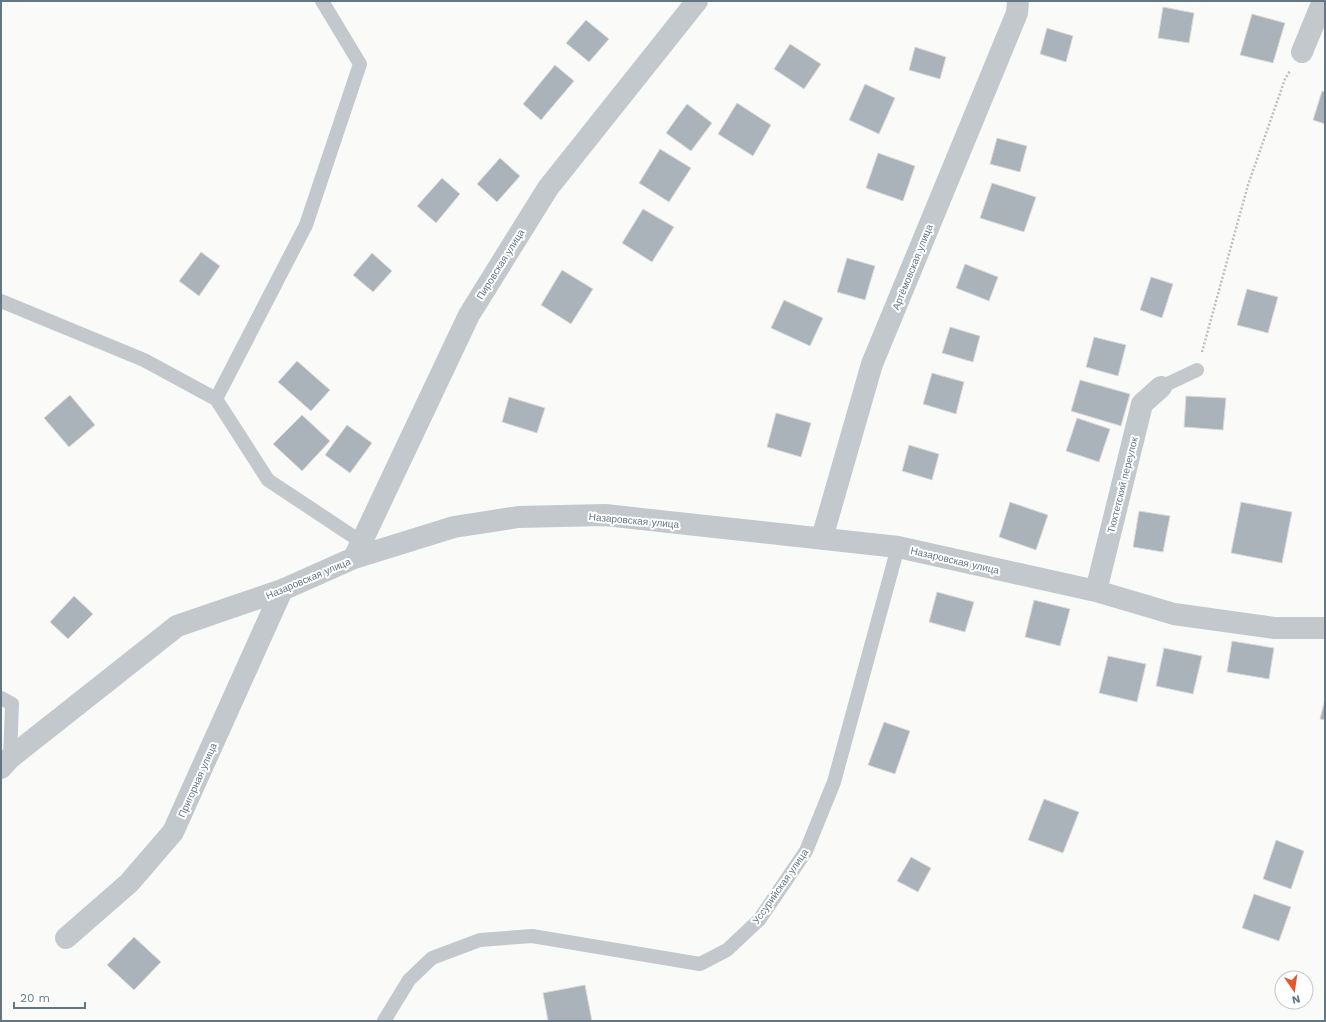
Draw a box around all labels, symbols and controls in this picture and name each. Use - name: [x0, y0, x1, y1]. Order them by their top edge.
- street label: Артёмовская улица: [890, 222, 935, 312]
- street label: Пировская улица: [474, 227, 527, 301]
- street label: Тюхтетский переулок: [1105, 435, 1140, 534]
- street label: Назаровская улица: [588, 511, 680, 530]
- street label: Назаровская улица: [909, 545, 1001, 576]
- street label: Назаровская улица: [264, 556, 352, 601]
- street label: Пригорная улица: [176, 741, 219, 819]
- street label: Уссурийская улица: [750, 846, 811, 926]
- north arrow: [1274, 970, 1314, 1010]
- scale bar: [14, 984, 85, 1010]
- text: 20 m: [20, 991, 50, 1005]
- text: N: [1291, 992, 1302, 1007]

